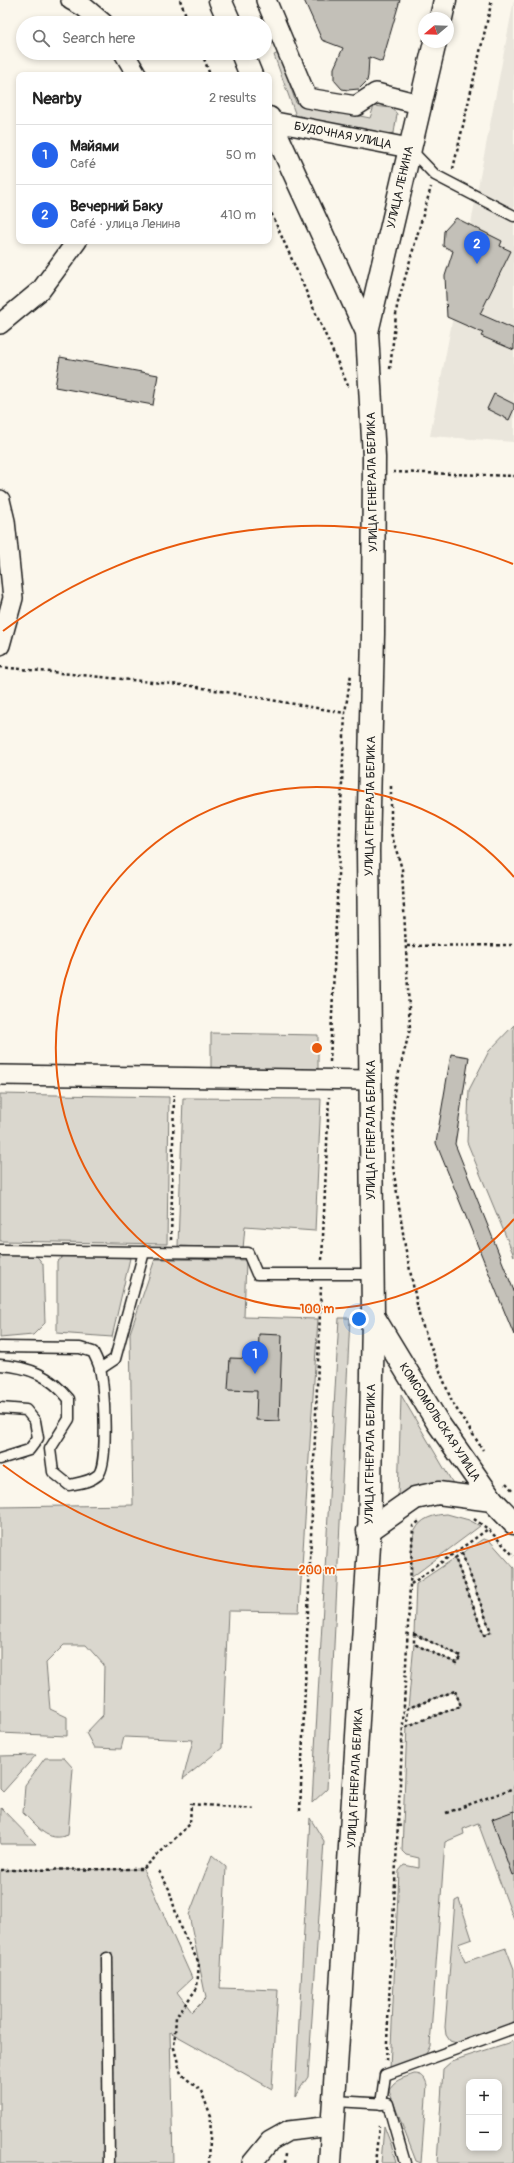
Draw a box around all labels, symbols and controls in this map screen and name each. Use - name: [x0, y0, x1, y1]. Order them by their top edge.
- north arrow: [418, 12, 454, 48]
- search box: [16, 16, 272, 60]
- icon: search: [30, 27, 52, 49]
- text: Search here: [62, 29, 135, 48]
- text: Nearby: [32, 88, 81, 109]
- text: 2 results: [209, 90, 256, 106]
- street label: БУДОЧНАЯ УЛИЦА: [293, 119, 393, 152]
- text: Майями: [70, 137, 119, 156]
- street label: УЛИЦА ЛЕНИНА: [384, 144, 417, 230]
- text: 1: [42, 147, 48, 163]
- text: 50 m: [226, 147, 256, 163]
- text: Café: [70, 156, 96, 172]
- text: Вечерний Баку: [70, 197, 163, 216]
- text: 2: [41, 207, 49, 223]
- text: 410 m: [220, 207, 256, 223]
- text: Café · улица Ленина: [70, 216, 180, 232]
- pin: 2: [464, 231, 490, 264]
- street label: УЛИЦА ГЕНЕРАЛА БЕЛИКА: [364, 412, 381, 552]
- street label: УЛИЦА ГЕНЕРАЛА БЕЛИКА: [362, 736, 379, 876]
- centre of rings: [310, 1041, 324, 1055]
- street label: УЛИЦА ГЕНЕРАЛА БЕЛИКА: [364, 1060, 379, 1200]
- text: 100 m: [300, 1302, 335, 1317]
- your location: [349, 1309, 369, 1329]
- pin: 1: [242, 1341, 268, 1374]
- street label: КОМСОМОЛЬСКАЯ УЛИЦА: [396, 1360, 484, 1485]
- street label: УЛИЦА ГЕНЕРАЛА БЕЛИКА: [362, 1384, 379, 1524]
- text: 200 m: [299, 1563, 336, 1578]
- street label: УЛИЦА ГЕНЕРАЛА БЕЛИКА: [344, 1707, 367, 1848]
- map controls: [466, 2079, 502, 2151]
- button: +: [466, 2079, 502, 2115]
- button: −: [466, 2115, 502, 2151]

